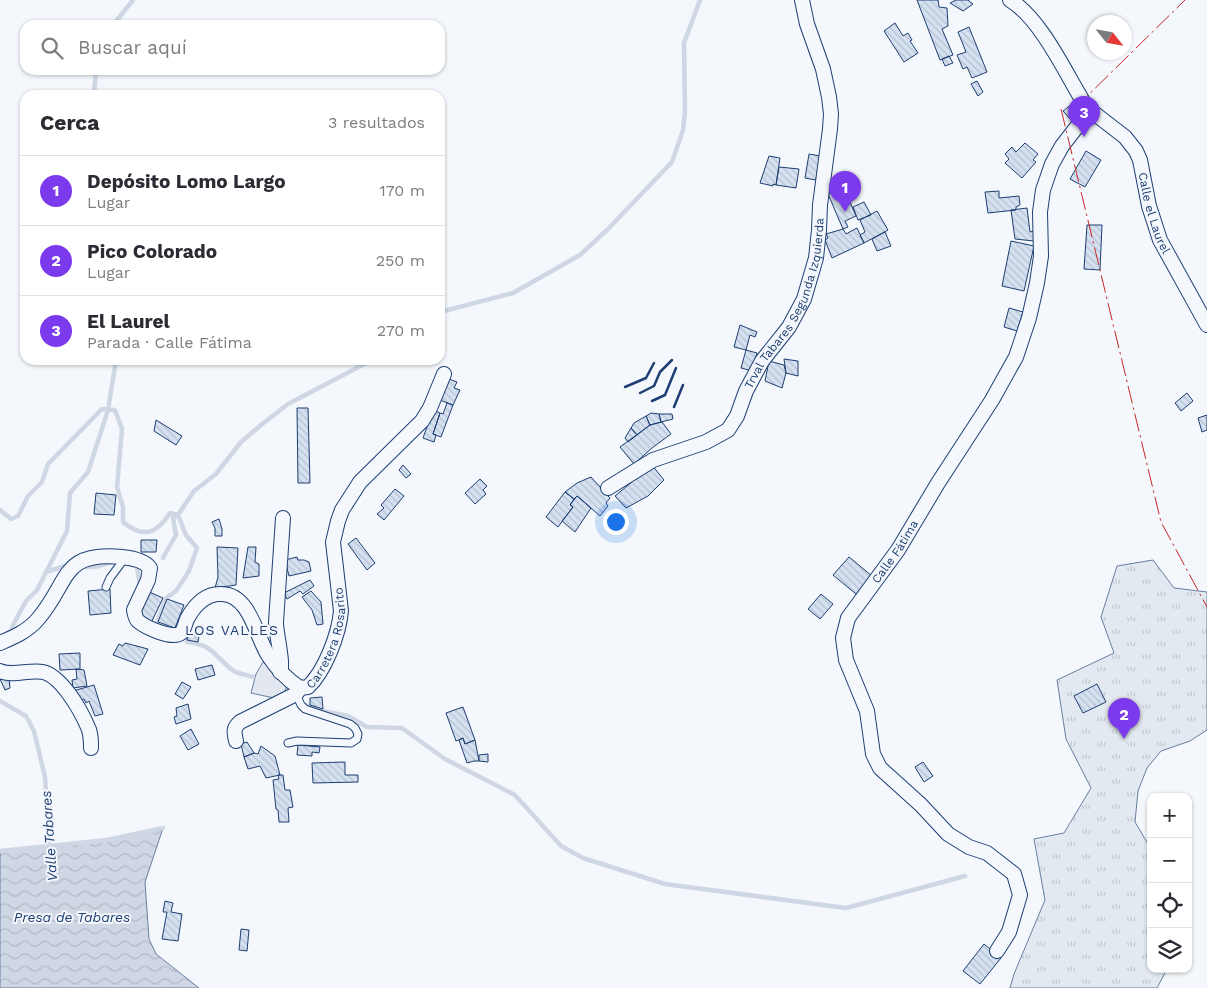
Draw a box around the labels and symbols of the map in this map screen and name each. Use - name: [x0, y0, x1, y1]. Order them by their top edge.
- north arrow: [1087, 15, 1132, 60]
- pin: 3: [1068, 96, 1100, 137]
- pin: 1: [829, 171, 861, 212]
- street label: Calle el Laurel: [1136, 171, 1173, 256]
- street label: Trval Tabares Segunda Izquierda: [741, 218, 826, 391]
- your location: [603, 509, 629, 535]
- street label: Calle Fátima: [869, 517, 921, 586]
- street label: Carretera Rosarito: [303, 587, 348, 691]
- district label: LOS VALLES: [185, 622, 279, 638]
- pin: 2: [1108, 698, 1140, 739]
- water label: Valle Tabares: [38, 790, 60, 882]
- water label: Presa de Tabares: [14, 909, 130, 925]

